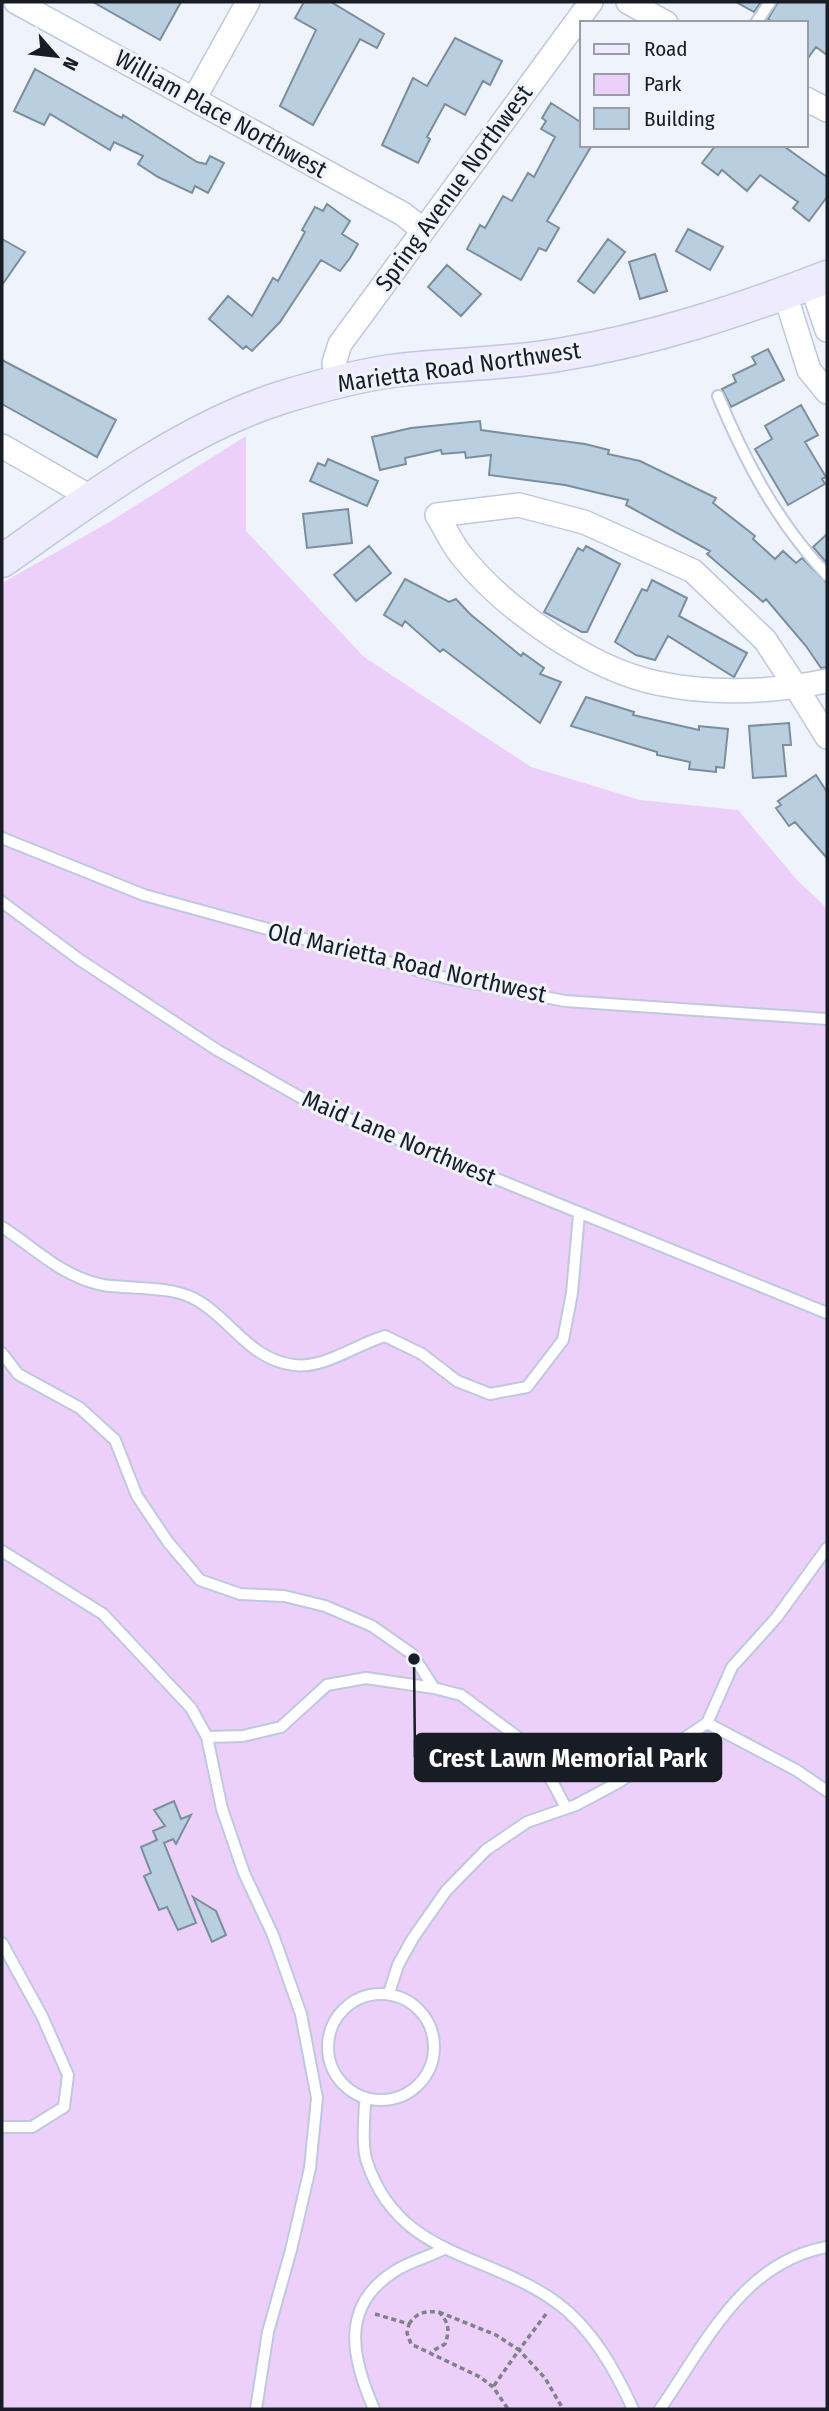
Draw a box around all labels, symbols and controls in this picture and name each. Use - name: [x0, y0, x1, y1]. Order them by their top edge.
- north arrow: [21, 21, 91, 91]
- legend: [580, 21, 808, 147]
- text: Road: [644, 36, 688, 62]
- street label: William Place Northwest: [110, 44, 332, 184]
- text: N: [58, 53, 83, 74]
- text: Park: [644, 71, 682, 97]
- street label: Spring Avenue Northwest: [370, 79, 538, 297]
- text: Building: [644, 106, 715, 132]
- street label: Marietta Road Northwest: [336, 336, 582, 398]
- street label: Old Marietta Road Northwest: [265, 917, 549, 1009]
- street label: Maid Lane Northwest: [298, 1085, 500, 1191]
- callout: Crest Lawn Memorial Park: [415, 1734, 721, 1781]
- text: Crest Lawn Memorial Park: [429, 1743, 708, 1774]

